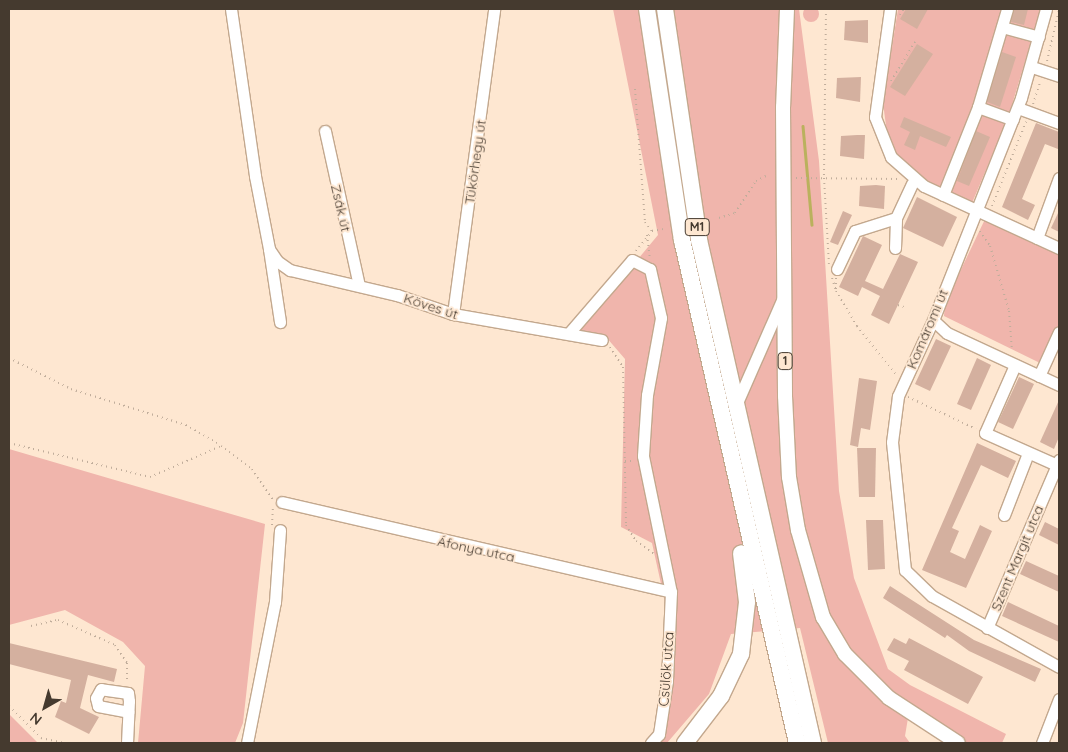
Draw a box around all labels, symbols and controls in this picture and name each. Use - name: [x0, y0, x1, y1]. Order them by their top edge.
- street label: Tükörhegy út: [461, 119, 489, 205]
- street label: Zsák út: [327, 183, 355, 233]
- road number: M1: [684, 218, 710, 236]
- street label: Komáromi út: [903, 287, 951, 371]
- street label: Köves út: [402, 289, 460, 323]
- road number: 1: [778, 352, 792, 371]
- street label: Szent Margit utca: [987, 503, 1047, 613]
- street label: Áfonya utca: [436, 533, 516, 565]
- street label: Csülök utca: [655, 631, 677, 707]
- north arrow: [20, 682, 70, 732]
- text: N: [26, 709, 45, 729]

